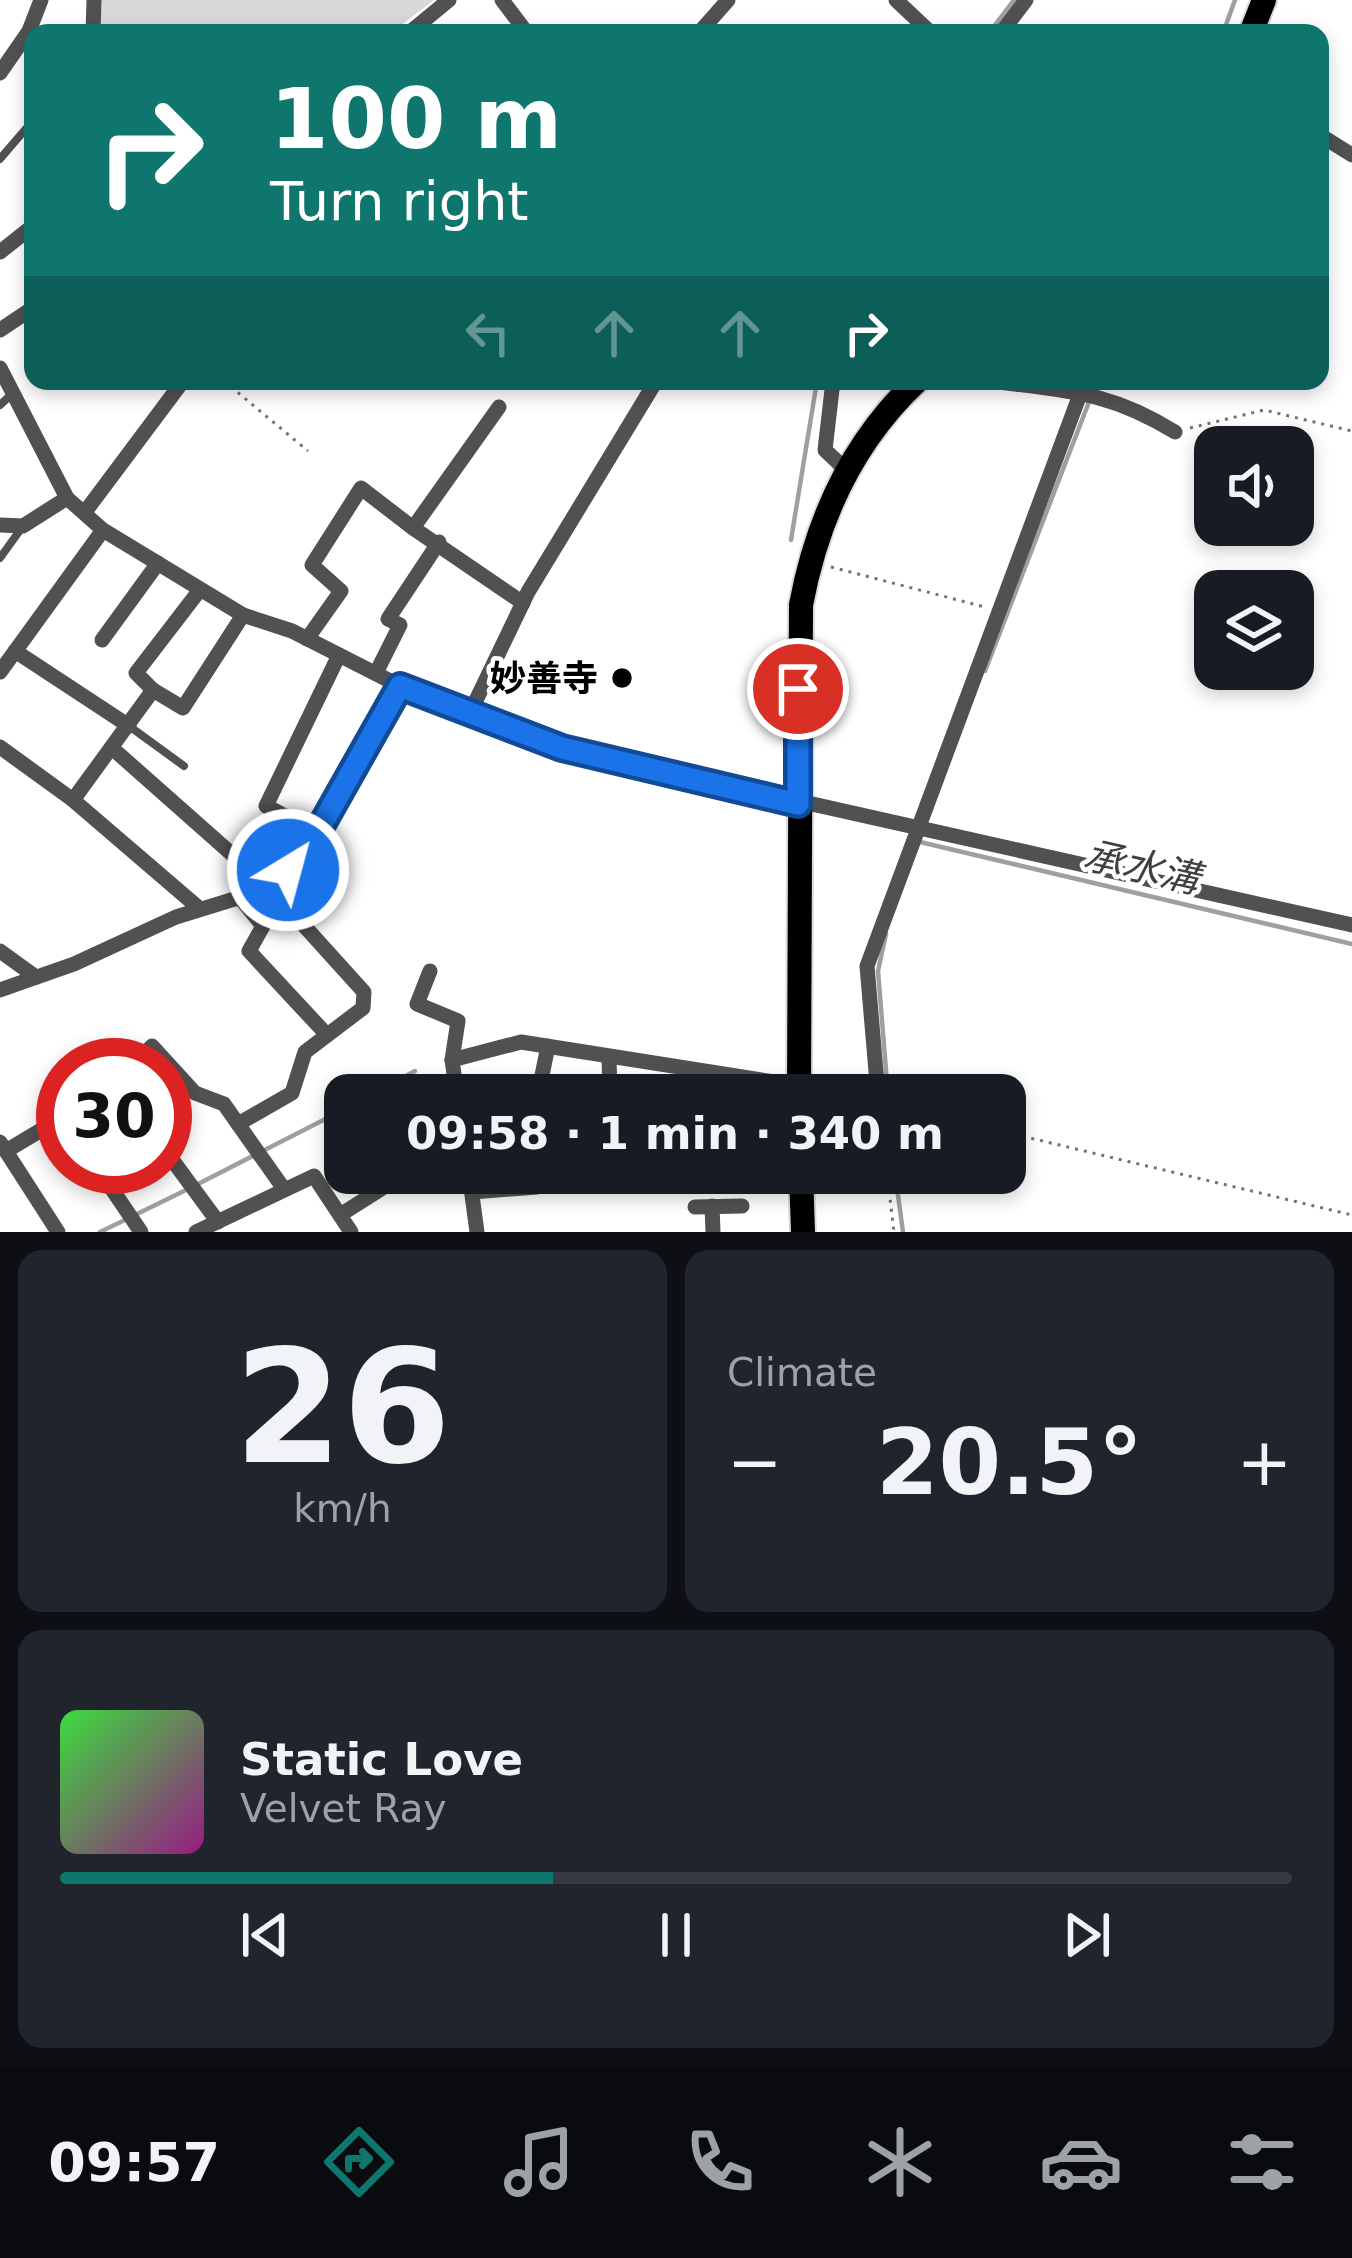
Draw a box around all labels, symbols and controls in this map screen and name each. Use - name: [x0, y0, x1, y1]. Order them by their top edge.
- text: 100 m: [270, 70, 562, 168]
- icon: right: [72, 72, 228, 228]
- text: Turn right: [270, 170, 529, 233]
- icon: left: [455, 300, 521, 366]
- icon: ahead: [581, 300, 647, 366]
- icon: ahead: [707, 300, 773, 366]
- icon: right: [833, 300, 899, 366]
- map controls: [1194, 426, 1314, 690]
- button: sound: [1194, 426, 1314, 546]
- button: layers: [1194, 570, 1314, 690]
- pin: [747, 638, 849, 740]
- icon: arrive: [765, 656, 831, 722]
- place label: 妙善寺: [490, 658, 598, 699]
- marker: 妙善寺: [609, 665, 635, 691]
- position arrow: [225, 807, 351, 933]
- water label: 承水溝: [1080, 832, 1209, 903]
- speed limit sign: 30: [36, 1038, 192, 1194]
- text: 09:58 · 1 min · 340 m: [406, 1107, 944, 1160]
- text: 26: [234, 1317, 451, 1499]
- text: Climate: [727, 1350, 877, 1395]
- text: 20.5°: [876, 1410, 1143, 1515]
- text: −: [727, 1424, 782, 1501]
- text: +: [1237, 1424, 1292, 1501]
- text: km/h: [293, 1486, 392, 1531]
- text: Static Love: [240, 1733, 523, 1786]
- text: Velvet Ray: [240, 1786, 446, 1831]
- icon: previous: [232, 1902, 298, 1968]
- icon: pause: [643, 1902, 709, 1968]
- icon: next: [1054, 1902, 1120, 1968]
- icon: directions: [317, 2120, 401, 2204]
- icon: music: [497, 2120, 581, 2204]
- icon: phone: [678, 2120, 762, 2204]
- icon: climate: [858, 2120, 942, 2204]
- icon: car: [1039, 2120, 1123, 2204]
- icon: filters: [1220, 2120, 1304, 2204]
- text: 09:57: [48, 2131, 220, 2194]

